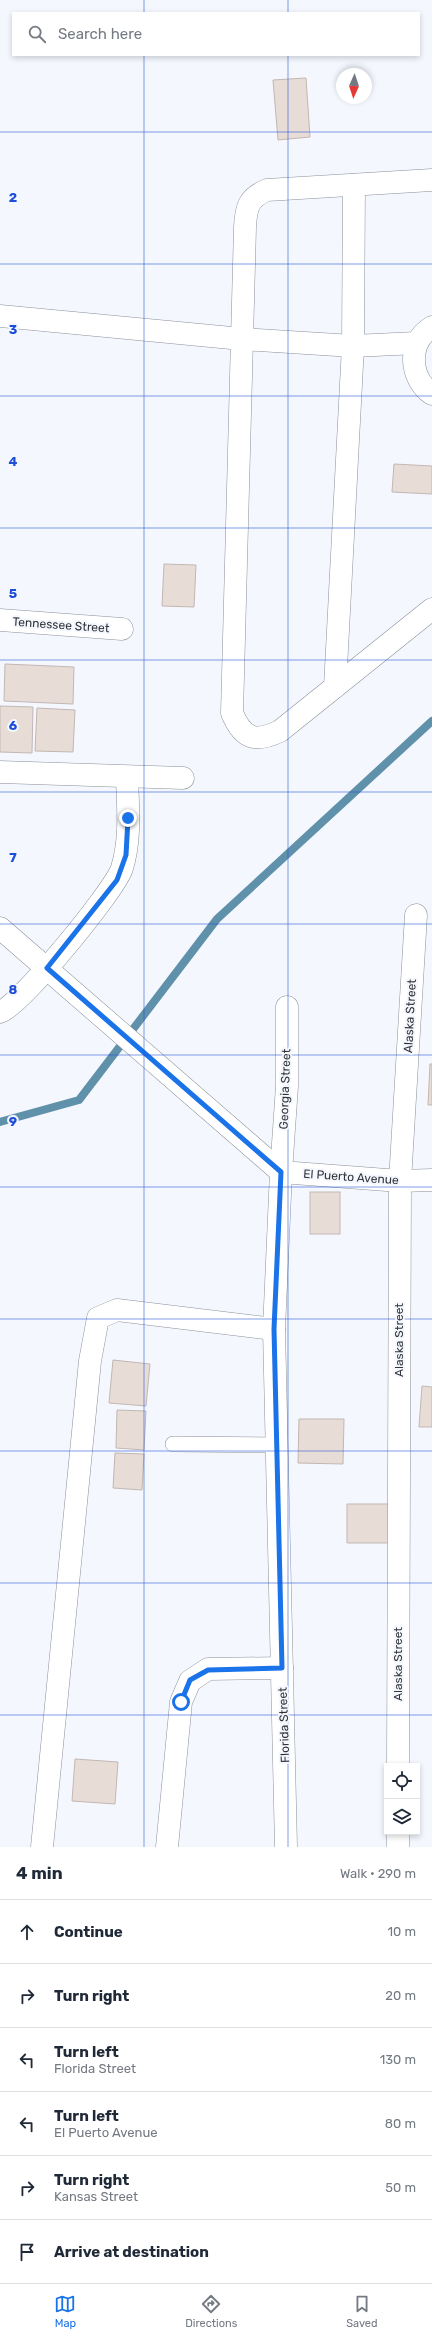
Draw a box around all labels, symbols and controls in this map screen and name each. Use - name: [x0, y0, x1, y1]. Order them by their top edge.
- search box: [12, 12, 420, 56]
- icon: search: [26, 23, 48, 45]
- text: Search here: [58, 25, 142, 43]
- north arrow: [336, 68, 372, 104]
- text: 2: [9, 190, 17, 205]
- text: 3: [9, 322, 18, 337]
- text: 4: [9, 454, 18, 469]
- text: 5: [9, 586, 17, 601]
- street label: Tennessee Street: [12, 615, 110, 635]
- text: 6: [9, 718, 18, 733]
- route end: [119, 809, 137, 827]
- text: 7: [9, 850, 17, 865]
- street label: Alaska Street: [401, 978, 419, 1053]
- text: 8: [9, 982, 18, 997]
- street label: Georgia Street: [277, 1048, 293, 1129]
- text: 9: [9, 1114, 17, 1129]
- street label: El Puerto Avenue: [303, 1167, 399, 1187]
- street label: Alaska Street: [392, 1303, 406, 1377]
- street label: Alaska Street: [391, 1627, 405, 1701]
- street label: Florida Street: [276, 1687, 292, 1763]
- route start: [172, 1693, 190, 1711]
- map controls: [384, 1763, 420, 1835]
- button: locate: [384, 1763, 420, 1799]
- button: layers: [384, 1799, 420, 1835]
- text: 4 min: [16, 1863, 63, 1883]
- text: Walk · 290 m: [340, 1866, 416, 1881]
- icon: ahead: [16, 1921, 38, 1943]
- text: Continue: [54, 1923, 123, 1941]
- text: 10 m: [387, 1924, 416, 1939]
- icon: right: [16, 1985, 38, 2007]
- text: Turn right: [54, 1987, 129, 2005]
- text: 20 m: [385, 1988, 416, 2003]
- text: Turn left: [54, 2043, 119, 2061]
- icon: left: [16, 2049, 38, 2071]
- text: 130 m: [380, 2052, 416, 2067]
- text: Florida Street: [54, 2061, 136, 2076]
- text: Turn left: [54, 2107, 119, 2125]
- icon: left: [16, 2113, 38, 2135]
- text: 80 m: [385, 2116, 416, 2131]
- text: El Puerto Avenue: [54, 2125, 158, 2140]
- text: Turn right: [54, 2171, 129, 2189]
- icon: right: [16, 2177, 38, 2199]
- text: 50 m: [385, 2180, 416, 2195]
- text: Kansas Street: [54, 2189, 138, 2204]
- icon: arrive: [16, 2241, 38, 2263]
- text: Arrive at destination: [54, 2243, 209, 2261]
- tab: Map: [54, 2293, 76, 2330]
- tab: Directions: [185, 2293, 237, 2330]
- tab: Saved: [346, 2293, 378, 2330]

